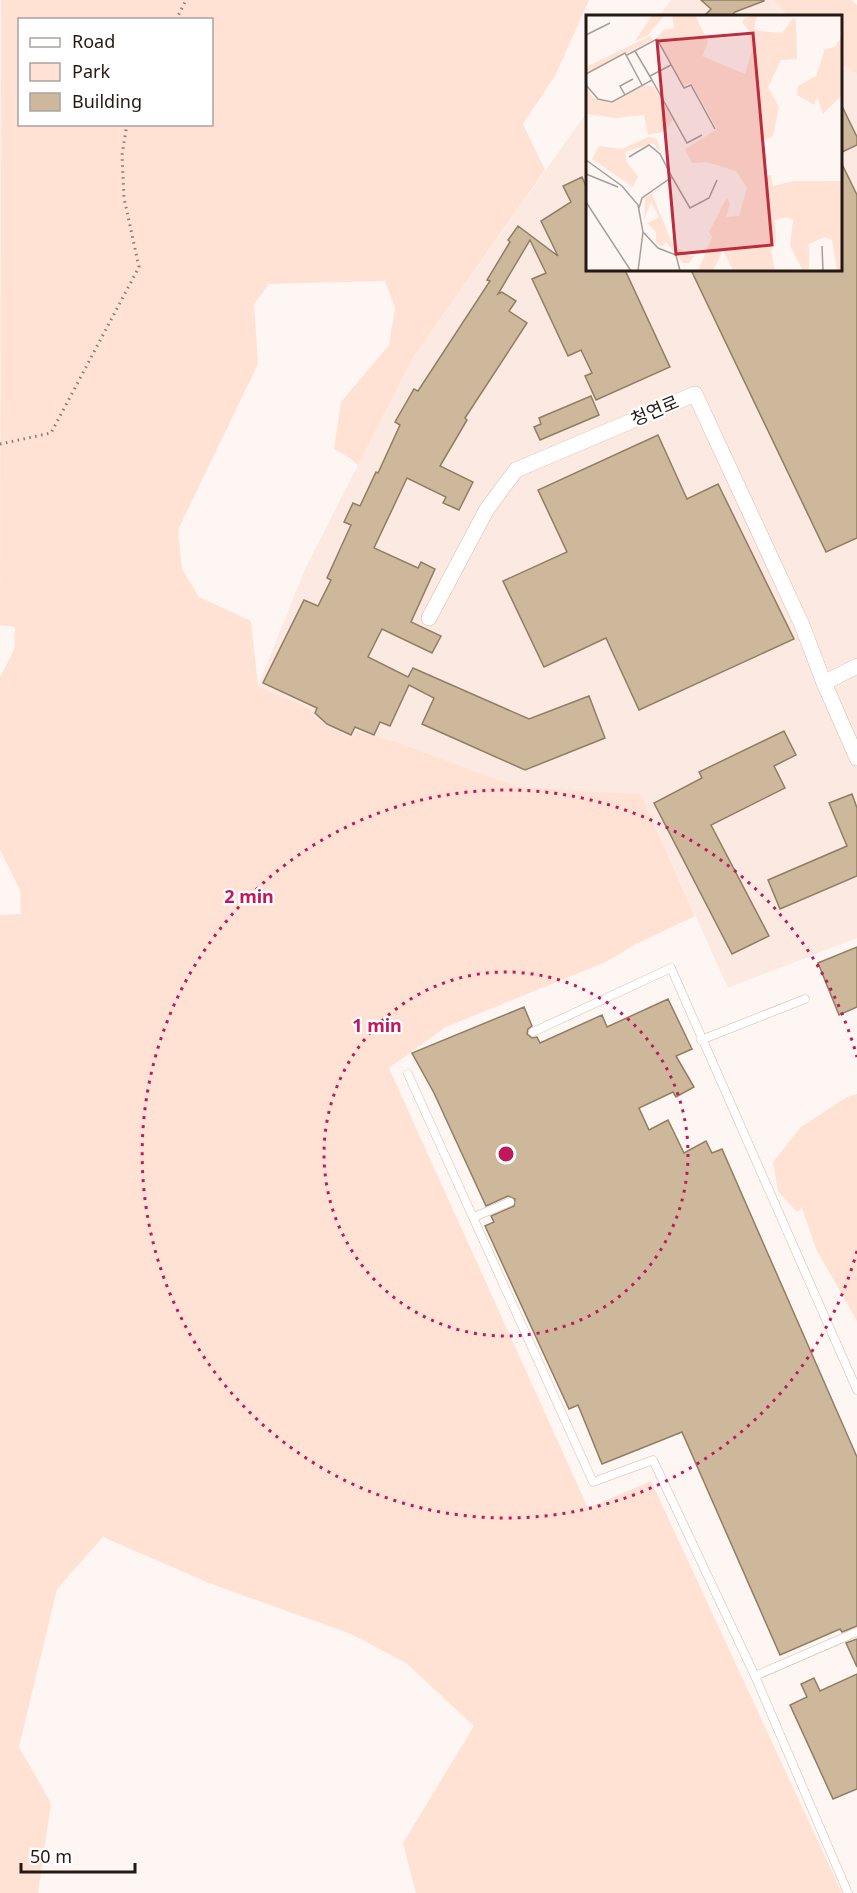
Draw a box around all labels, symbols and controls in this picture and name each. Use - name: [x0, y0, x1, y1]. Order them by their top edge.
- inset map: [586, 15, 842, 272]
- legend: [18, 18, 213, 126]
- text: Road: [72, 29, 115, 53]
- text: Park: [72, 59, 110, 83]
- text: Building: [72, 89, 142, 113]
- street label: 청연로: [627, 389, 682, 431]
- text: 2 min: [224, 884, 274, 908]
- text: 1 min: [352, 1013, 402, 1037]
- centre of rings: [496, 1144, 516, 1164]
- scale bar: [21, 1836, 135, 1874]
- text: 50 m: [30, 1844, 72, 1868]

